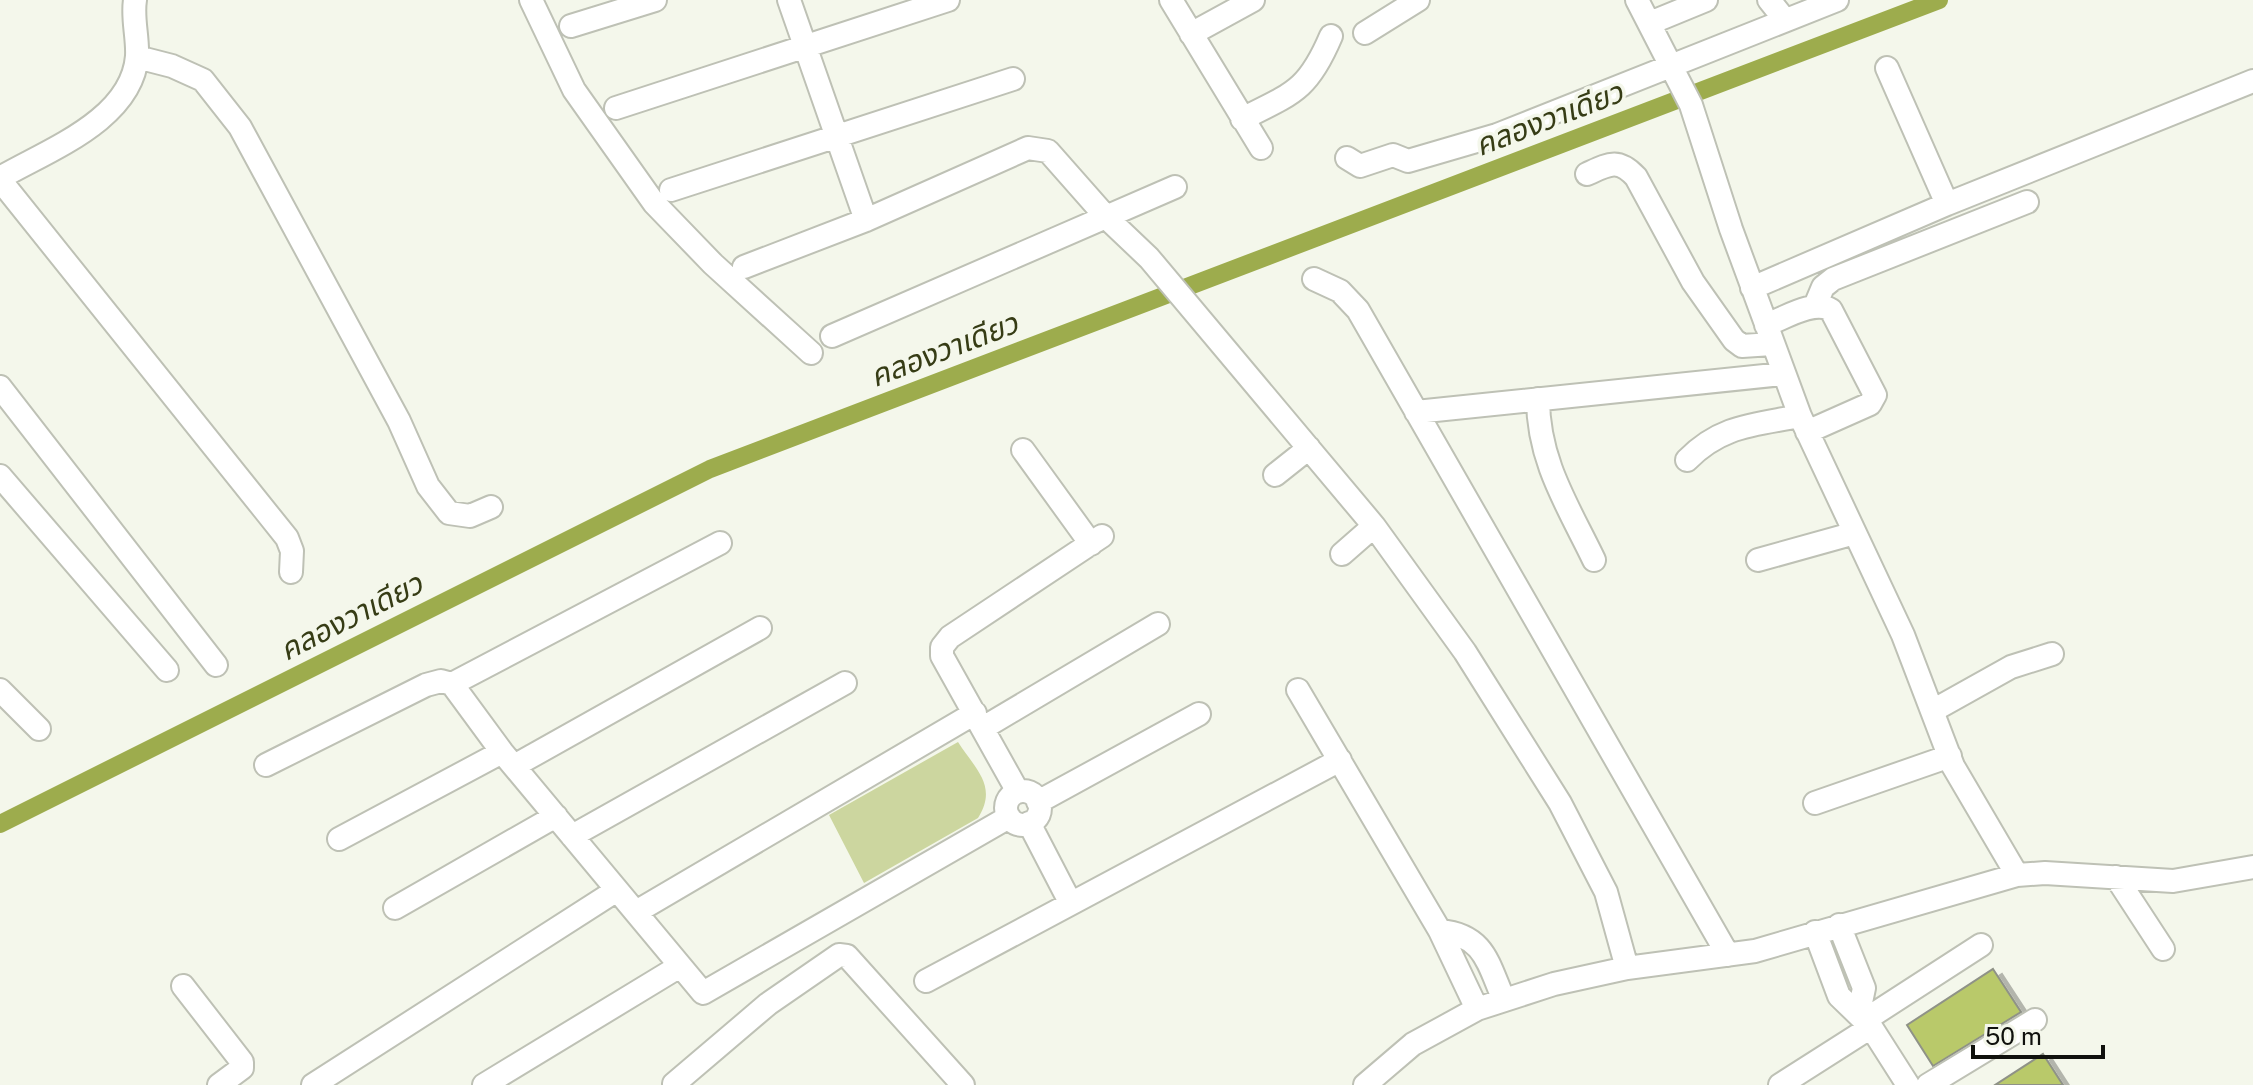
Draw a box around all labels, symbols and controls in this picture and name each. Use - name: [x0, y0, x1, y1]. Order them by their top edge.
- water label: คลองวาเดียว: [1470, 73, 1629, 163]
- water label: คลองวาเดียว: [865, 304, 1024, 394]
- water label: คลองวาเดียว: [273, 564, 429, 667]
- scale bar: [1973, 1009, 2103, 1059]
- text: 50 m: [1985, 1022, 2042, 1050]

